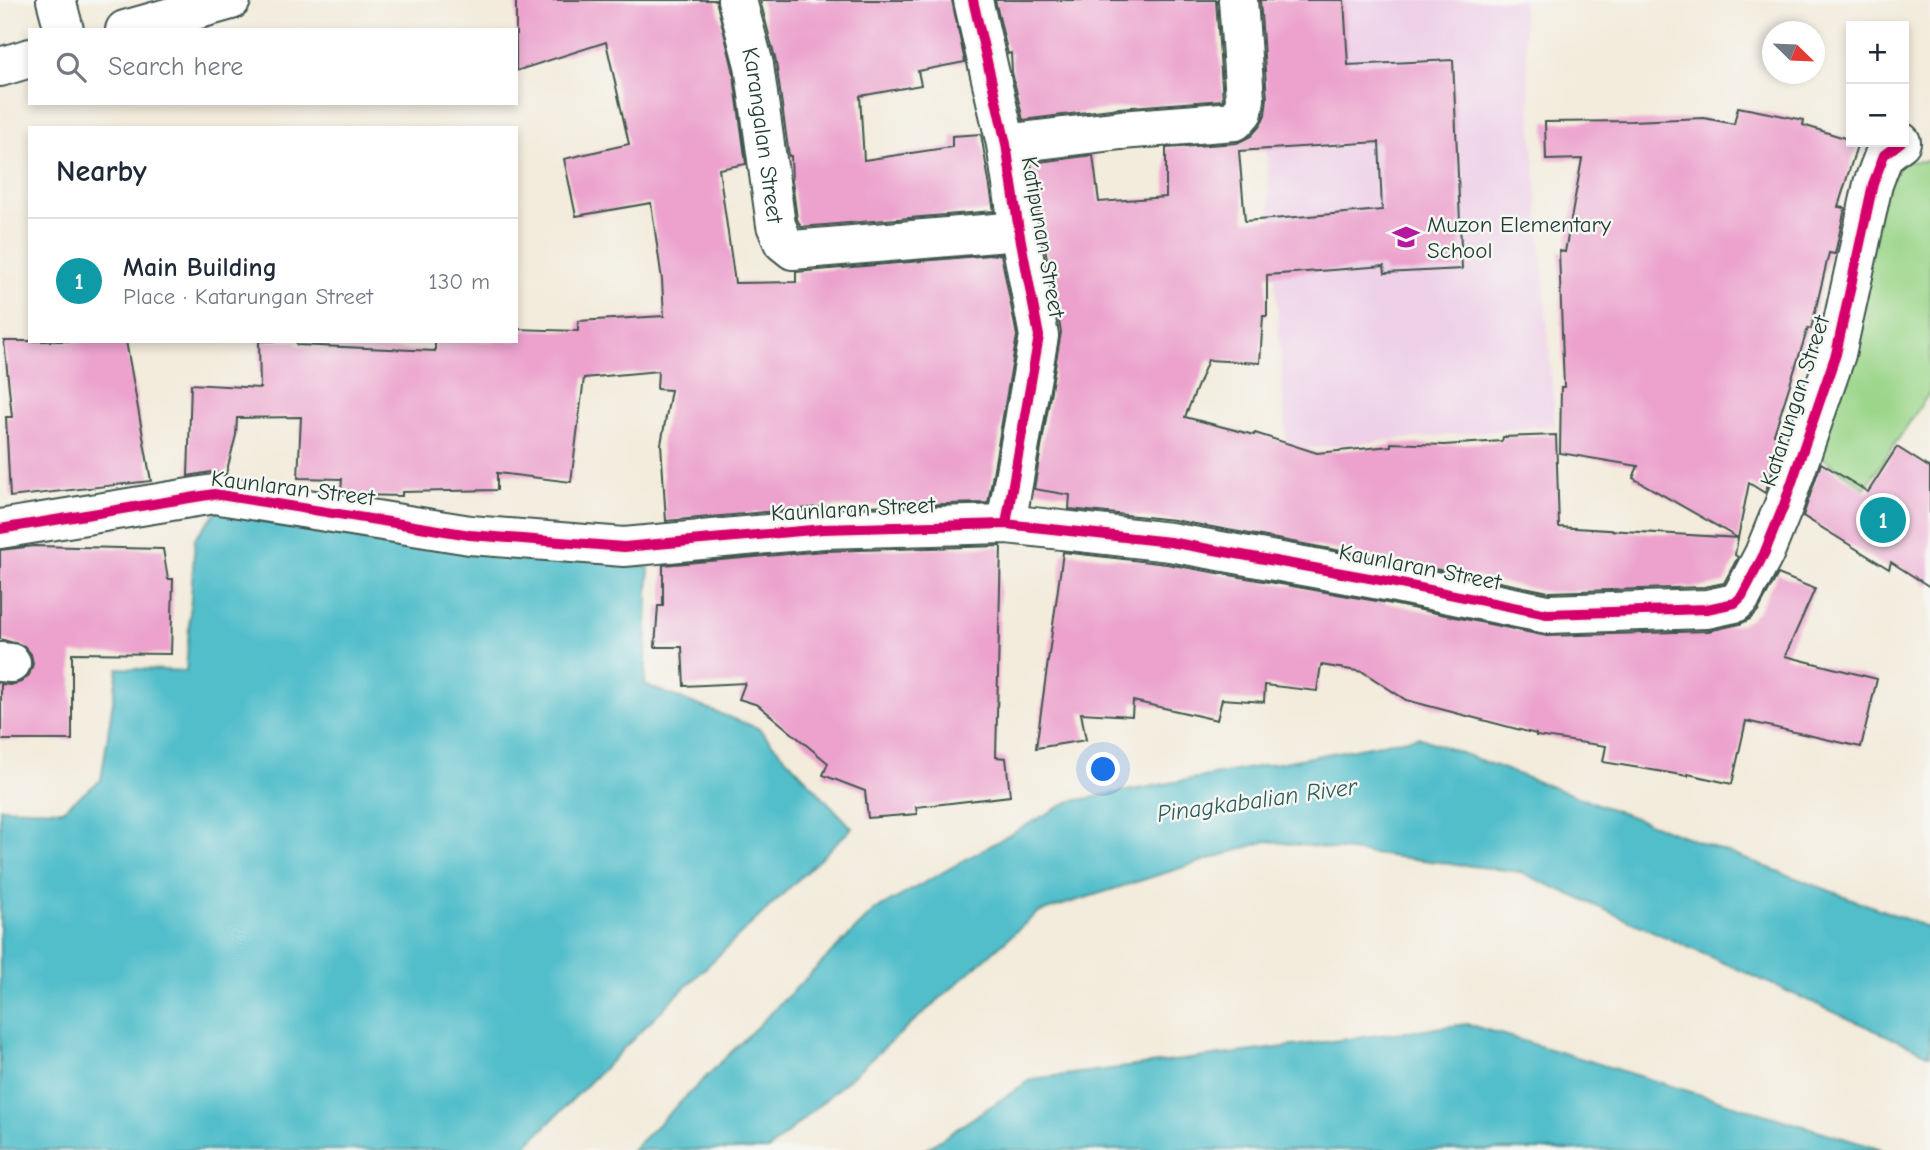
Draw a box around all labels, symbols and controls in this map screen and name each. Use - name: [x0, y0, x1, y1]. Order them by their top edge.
- north arrow: [1762, 21, 1825, 84]
- map controls: [1846, 21, 1909, 147]
- button: +: [1846, 21, 1909, 84]
- search box: [28, 28, 518, 105]
- street label: Karangalan Street: [736, 44, 789, 226]
- icon: search: [52, 48, 90, 86]
- text: Search here: [108, 52, 243, 82]
- button: −: [1846, 84, 1909, 147]
- text: Nearby: [56, 154, 147, 189]
- street label: Katipunan Street: [1016, 154, 1071, 321]
- place label: Muzon Elementary School: [1427, 211, 1612, 264]
- school or university icon: Muzon Elementary School: [1391, 222, 1421, 252]
- text: Main Building: [123, 253, 277, 283]
- text: 1: [74, 268, 84, 295]
- text: 130 m: [429, 268, 490, 295]
- text: Place · Katarungan Street: [123, 283, 373, 310]
- street label: Katarungan Street: [1755, 311, 1836, 490]
- street label: Kaunlaran Street: [210, 465, 378, 512]
- street label: Kaunlaran Street: [770, 491, 937, 527]
- pin: 1: [1860, 494, 1906, 546]
- street label: Kaunlaran Street: [1337, 538, 1505, 596]
- your location: [1086, 752, 1120, 786]
- water label: Pinagkabalian River: [1155, 772, 1360, 828]

